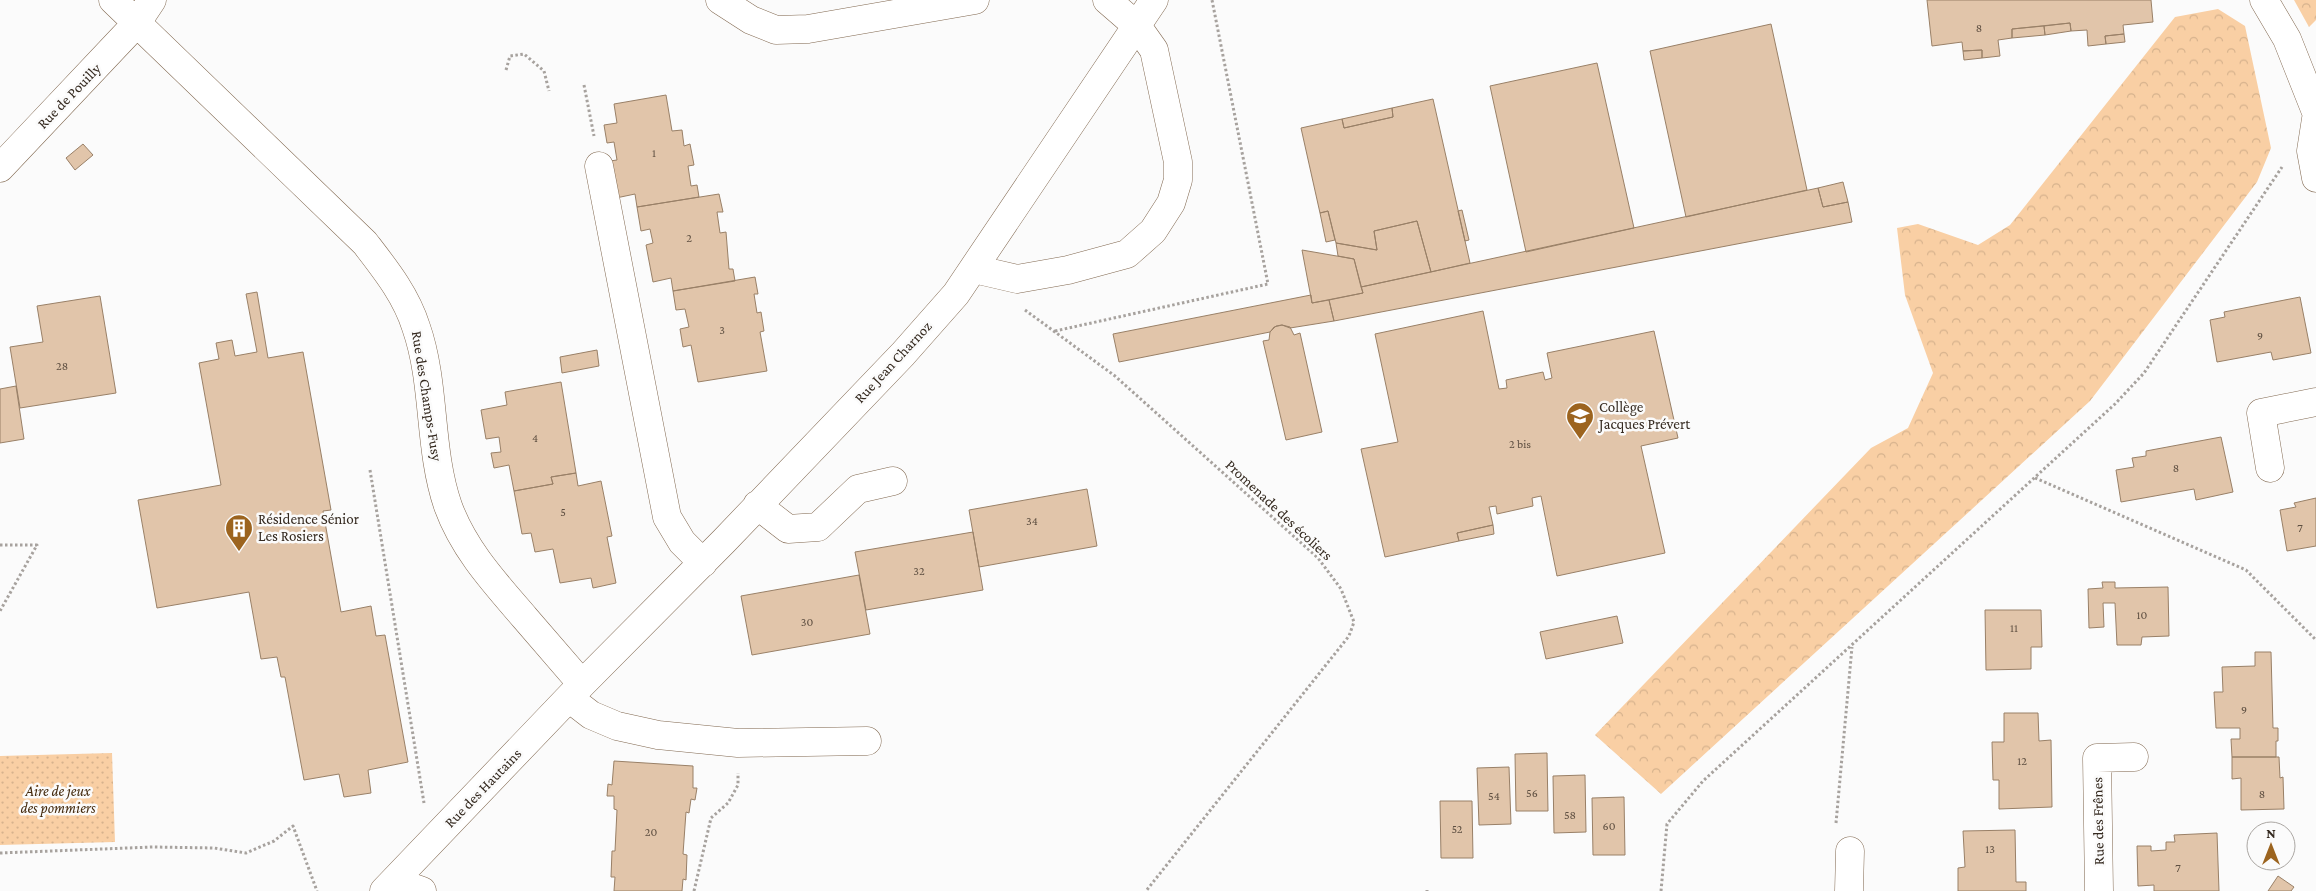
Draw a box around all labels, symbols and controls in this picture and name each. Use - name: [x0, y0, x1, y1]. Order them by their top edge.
- house number: 8: [1976, 21, 1982, 35]
- street label: Rue de Pouilly: [34, 60, 105, 133]
- house number: 1: [652, 146, 656, 160]
- house number: 2: [686, 231, 692, 245]
- street label: Rue Jean Charnoz: [851, 318, 936, 407]
- house number: 3: [719, 323, 725, 337]
- house number: 9: [2257, 329, 2263, 343]
- street label: Rue des Champs-Fusy: [408, 330, 445, 462]
- house number: 28: [56, 359, 68, 373]
- place label: Collège Jacques Prévert: [1597, 399, 1691, 433]
- school or university icon: Collège Jacques Prévert: [1565, 401, 1595, 440]
- house number: 4: [532, 431, 538, 445]
- house number: 2 bis: [1509, 437, 1531, 451]
- street label: Promenade des écoliers: [1222, 456, 1336, 564]
- house number: 8: [2173, 461, 2179, 475]
- house number: 5: [560, 505, 566, 519]
- place label: Résidence Sénior Les Rosiers: [258, 511, 360, 544]
- building icon: Résidence Sénior Les Rosiers: [224, 513, 254, 552]
- house number: 34: [1026, 514, 1038, 528]
- house number: 7: [2297, 521, 2303, 535]
- house number: 32: [913, 564, 925, 578]
- house number: 10: [2137, 608, 2148, 622]
- house number: 30: [801, 615, 813, 629]
- house number: 11: [2010, 621, 2018, 635]
- house number: 9: [2241, 703, 2247, 717]
- street label: Rue des Hautains: [441, 745, 525, 831]
- house number: 12: [2017, 754, 2027, 768]
- street label: Rue des Frênes: [2089, 777, 2107, 865]
- park label: Aire de jeux des pommiers: [20, 783, 96, 817]
- house number: 56: [1526, 786, 1538, 800]
- house number: 8: [2259, 787, 2265, 801]
- house number: 54: [1488, 789, 1500, 803]
- house number: 58: [1564, 808, 1576, 822]
- house number: 60: [1603, 819, 1616, 833]
- north arrow: [2246, 821, 2296, 871]
- house number: 52: [1451, 822, 1463, 836]
- house number: 20: [645, 825, 657, 839]
- text: N: [2266, 825, 2276, 841]
- house number: 13: [1985, 842, 1995, 856]
- house number: 7: [2175, 861, 2181, 875]

